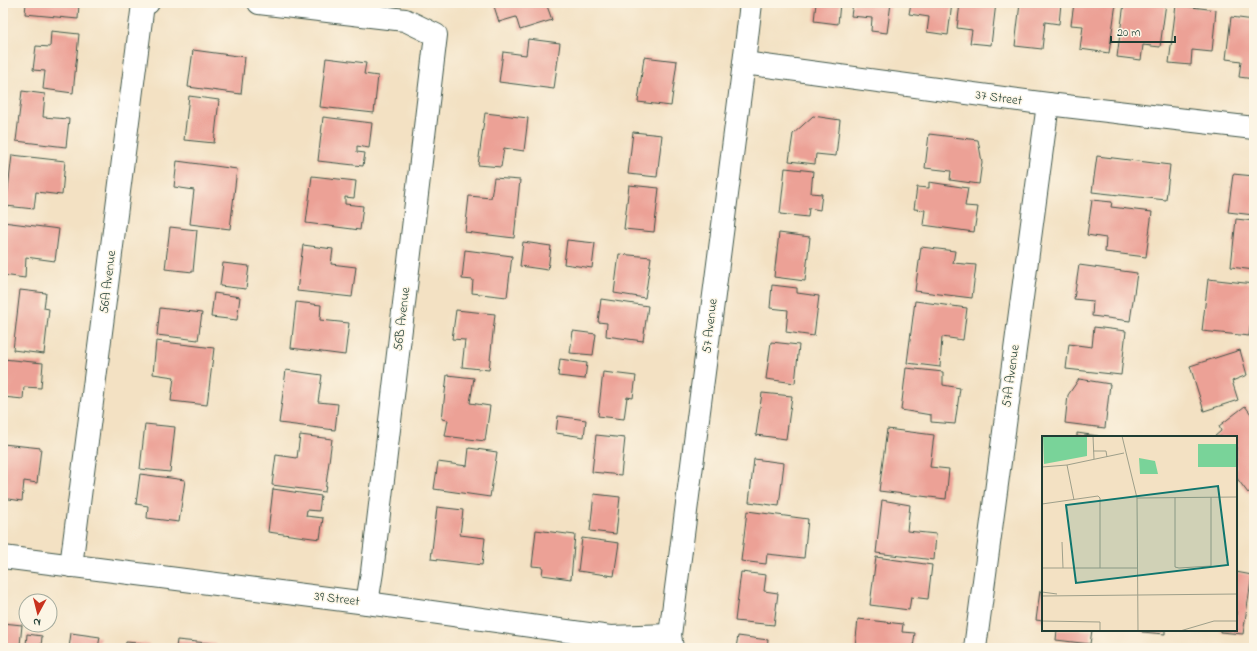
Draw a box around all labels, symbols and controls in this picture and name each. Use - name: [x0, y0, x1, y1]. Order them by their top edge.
- scale bar: [1111, 18, 1175, 44]
- text: 20 m: [1117, 24, 1140, 42]
- street label: 37 Street: [975, 85, 1024, 111]
- street label: 56A Avenue: [95, 249, 121, 315]
- street label: 56B Avenue: [389, 286, 415, 352]
- street label: 57 Avenue: [697, 297, 723, 354]
- street label: 57A Avenue: [997, 343, 1025, 408]
- inset map: [1042, 436, 1237, 631]
- street label: 39 Street: [313, 587, 361, 611]
- north arrow: [18, 593, 58, 633]
- text: N: [32, 614, 42, 630]

